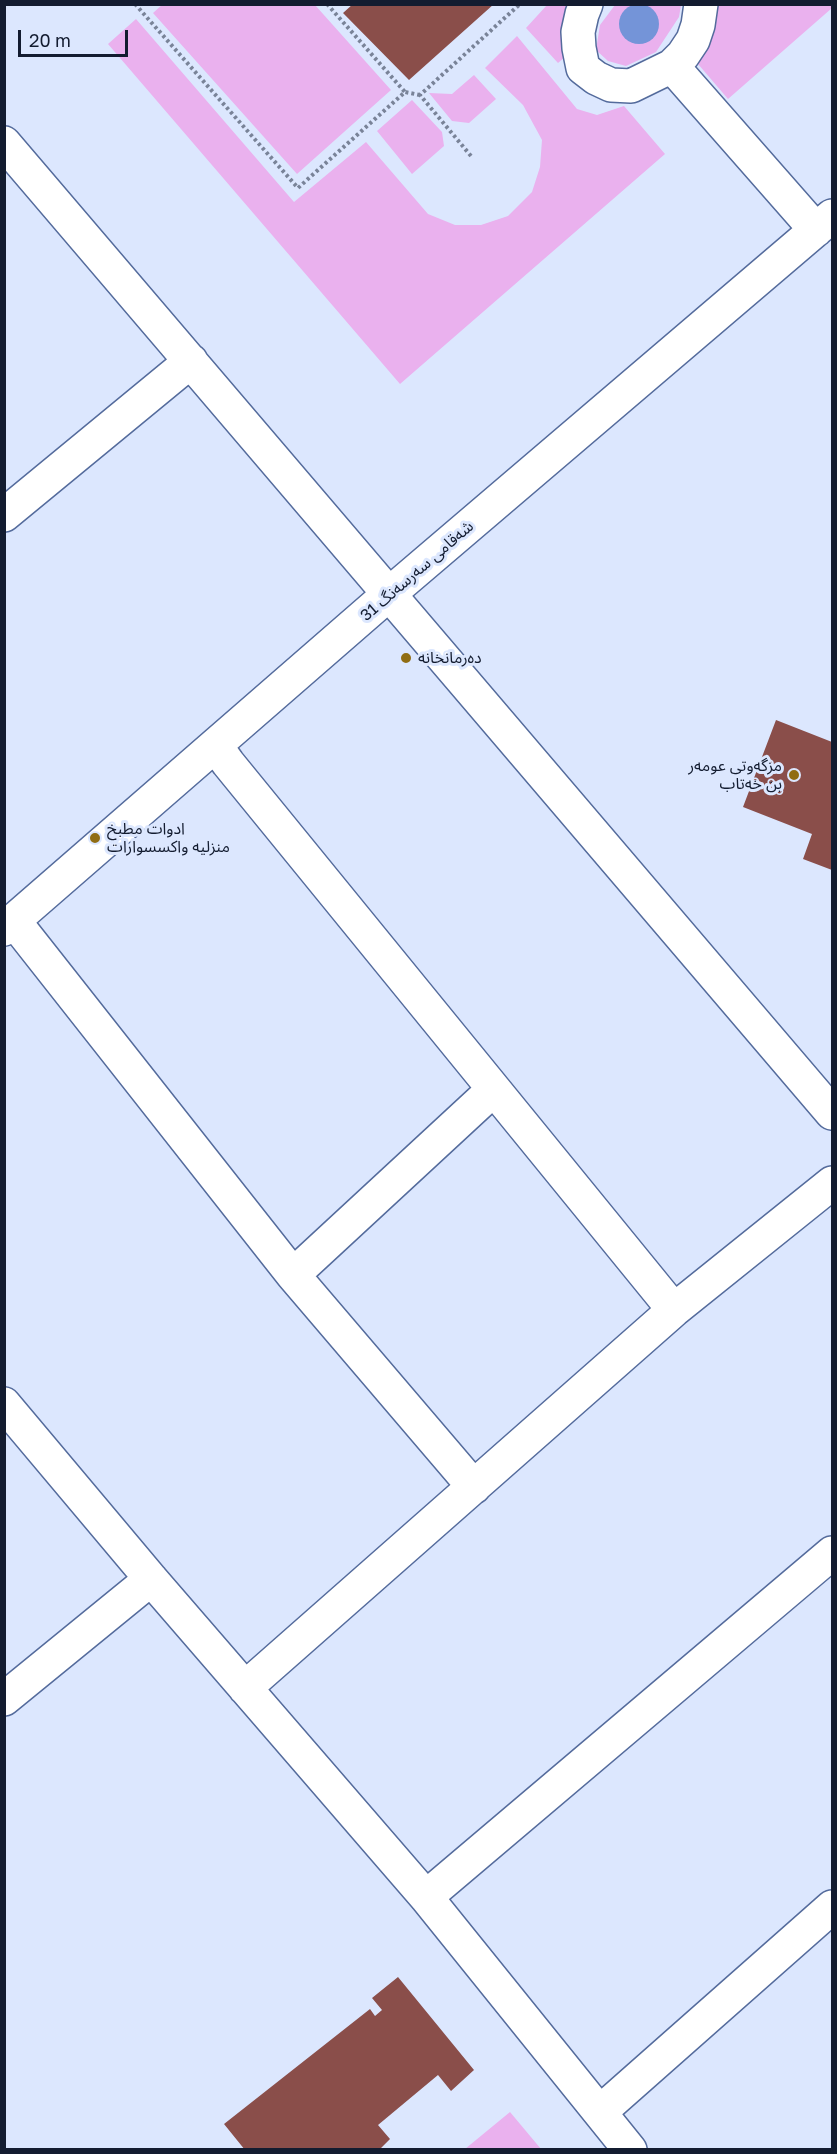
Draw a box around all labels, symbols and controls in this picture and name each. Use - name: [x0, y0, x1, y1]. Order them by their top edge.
- scale bar: [21, 18, 130, 56]
- text: 20 m: [29, 29, 71, 51]
- street label: شەقامی سەرسەنگ 31: [357, 517, 477, 625]
- place label: دەرمانخانە: [418, 648, 482, 668]
- marker: دەرمانخانە: [399, 651, 413, 665]
- place label: مزگەوتی عومەر بن خەتاب: [688, 756, 782, 794]
- marker: مزگەوتی عومەر بن خەتاب: [787, 768, 801, 782]
- place label: ادوات مطبخ منزليه واكسسوارات: [107, 819, 230, 857]
- marker: ادوات مطبخ منزليه واكسسوارات: [88, 831, 102, 845]

